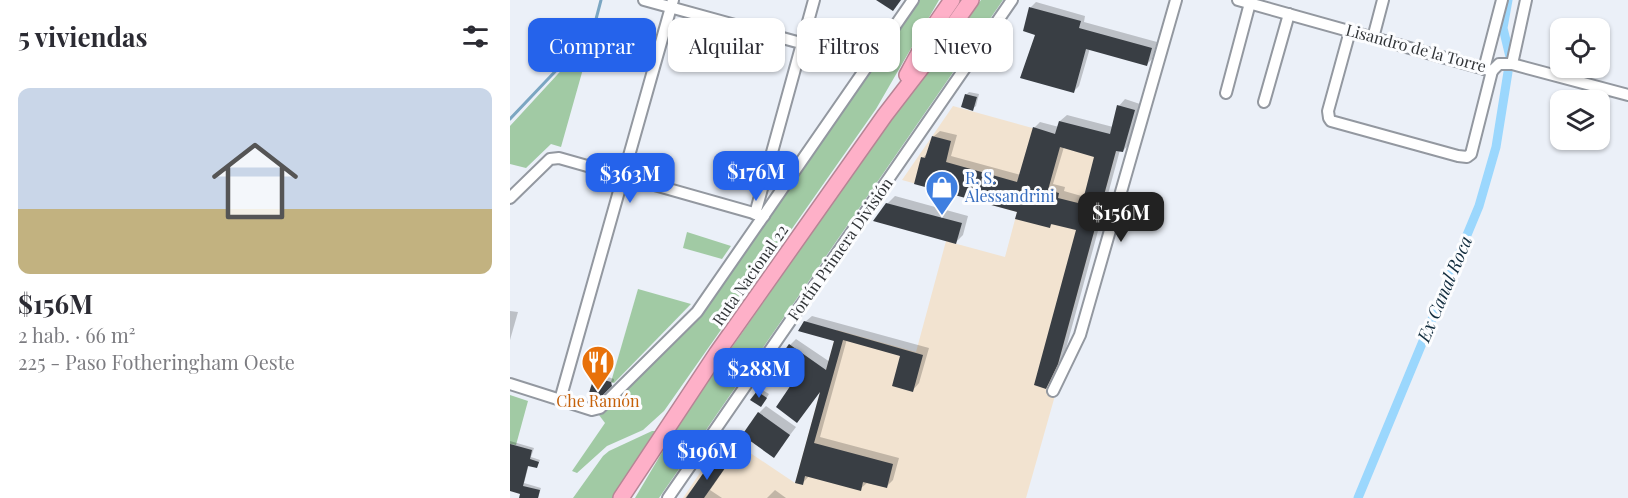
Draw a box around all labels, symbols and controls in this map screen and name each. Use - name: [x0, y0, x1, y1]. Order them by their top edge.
- chip: Comprar: [528, 18, 656, 72]
- chip: Alquilar: [668, 18, 785, 72]
- chip: Filtros: [797, 18, 900, 72]
- chip: Nuevo: [912, 18, 1013, 72]
- map controls: [1550, 18, 1610, 150]
- button: locate: [1550, 18, 1610, 78]
- text: 5 viviendas: [18, 19, 148, 54]
- street label: Lisandro de la Torre: [1344, 19, 1489, 76]
- icon: filters: [459, 20, 492, 53]
- button: layers: [1550, 90, 1610, 150]
- icon: home: [201, 127, 309, 235]
- pin: $176M: [714, 151, 798, 202]
- pin: $363M: [588, 153, 672, 204]
- text: $176M: [727, 157, 785, 184]
- text: $363M: [600, 159, 660, 186]
- place label: R. S. Alessandrini: [964, 167, 1055, 206]
- shop icon: R. S. Alessandrini: [924, 169, 960, 216]
- street label: Fortín Primera División: [782, 173, 897, 324]
- pin: $156M: [1079, 192, 1163, 243]
- text: $156M: [1092, 198, 1150, 225]
- street label: Ruta Nacional 22: [707, 220, 792, 329]
- water label: Ex Canal Roca: [1411, 232, 1477, 346]
- text: $156M: [18, 286, 93, 321]
- text: 2 hab. · 66 m²: [18, 321, 135, 348]
- restaurant icon: Che Ramón: [580, 344, 616, 391]
- text: 225 - Paso Fotheringham Oeste: [18, 348, 295, 375]
- pin: $288M: [717, 348, 801, 399]
- text: $288M: [728, 354, 790, 381]
- place label: Che Ramón: [556, 390, 640, 411]
- pin: $196M: [665, 430, 749, 481]
- text: $196M: [677, 436, 737, 463]

